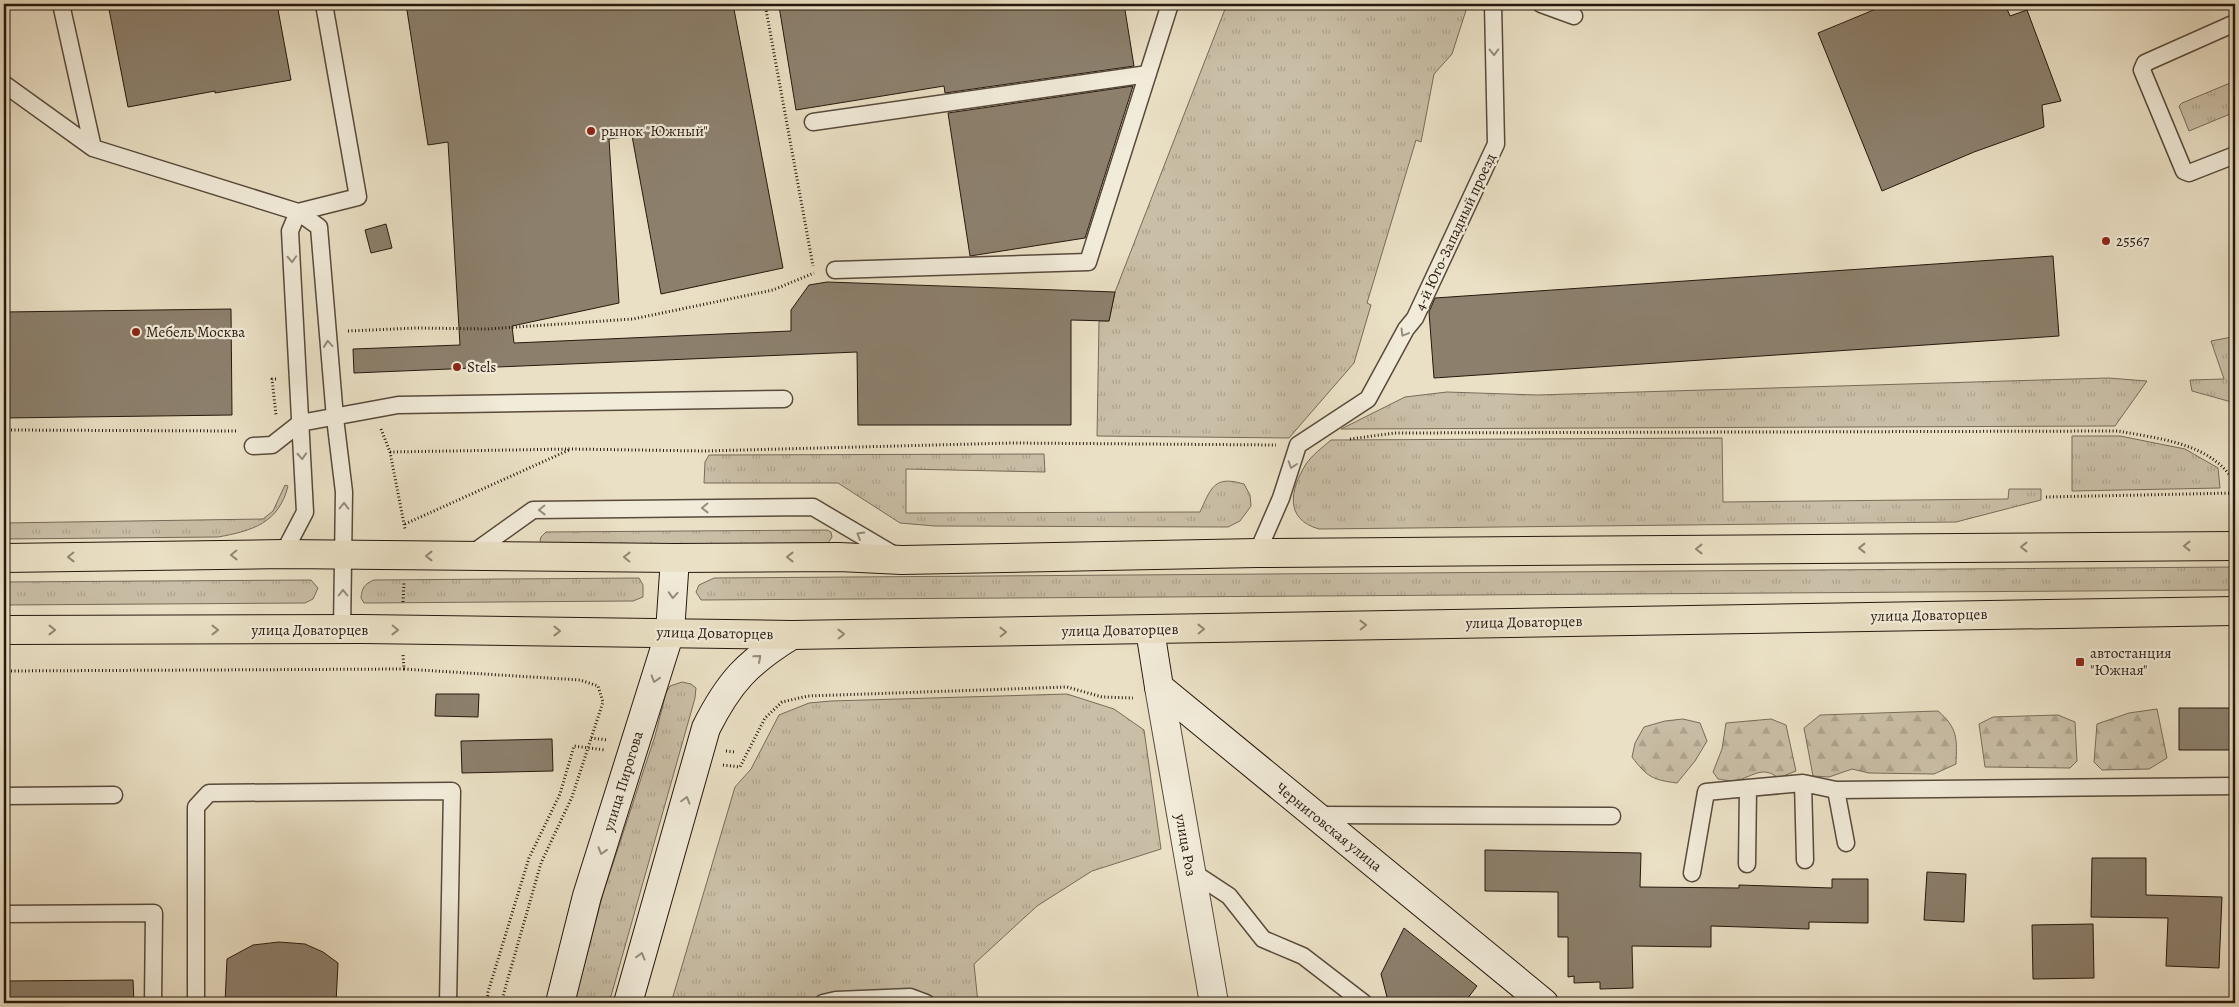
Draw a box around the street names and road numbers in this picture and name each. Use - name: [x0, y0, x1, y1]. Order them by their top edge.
- street label: 4-й Юго-Западный проезд: [1410, 150, 1500, 314]
- street label: улица Доваторцев: [1869, 604, 1988, 626]
- street label: улица Доваторцев: [1464, 611, 1583, 633]
- street label: улица Доваторцев: [1060, 619, 1179, 641]
- street label: улица Доваторцев: [251, 620, 368, 640]
- street label: улица Доваторцев: [655, 622, 774, 644]
- street label: улица Пирогова: [598, 728, 648, 835]
- street label: Черниговская улица: [1272, 778, 1386, 876]
- street label: улица Роз: [1171, 811, 1201, 878]

